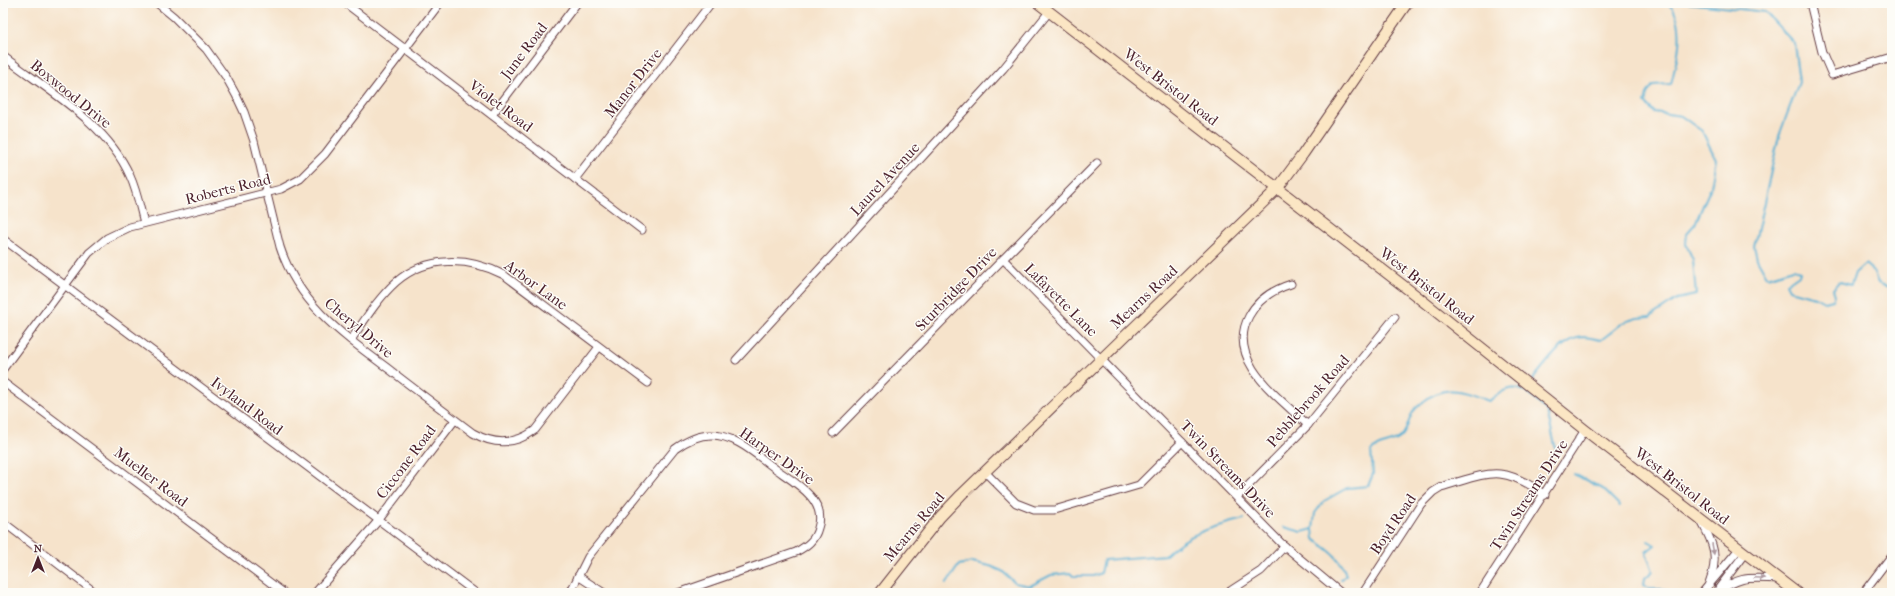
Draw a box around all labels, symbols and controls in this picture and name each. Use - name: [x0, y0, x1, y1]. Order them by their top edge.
- street label: June Road: [496, 18, 552, 84]
- street label: Manor Drive: [600, 44, 666, 121]
- street label: West Bristol Road: [1119, 44, 1222, 130]
- street label: Boxwood Drive: [27, 56, 116, 133]
- street label: Violet Road: [465, 76, 537, 136]
- street label: Laurel Avenue: [846, 138, 924, 219]
- street label: Roberts Road: [183, 169, 273, 208]
- street label: Sturbridge Drive: [911, 243, 1001, 335]
- street label: West Bristol Road: [1375, 243, 1478, 329]
- street label: Arbor Lane: [500, 256, 571, 314]
- street label: Lafayette Lane: [1021, 260, 1102, 341]
- street label: Mearns Road: [1107, 261, 1182, 333]
- street label: Cheryl Drive: [321, 294, 397, 362]
- street label: Pebblebrook Road: [1263, 350, 1354, 451]
- street label: Ivyland Road: [207, 373, 287, 439]
- street label: Twin Streams Drive: [1177, 416, 1280, 522]
- street label: Ciccone Road: [372, 421, 440, 502]
- street label: Harper Drive: [736, 424, 818, 489]
- street label: Twin Streams Drive: [1486, 436, 1572, 554]
- street label: Mueller Road: [110, 443, 192, 511]
- street label: West Bristol Road: [1630, 443, 1733, 529]
- street label: Mearns Road: [880, 488, 949, 565]
- street label: Boyd Road: [1366, 490, 1420, 558]
- north arrow: [18, 538, 58, 578]
- text: N: [34, 542, 43, 555]
- one-way arrow: [1710, 543, 1716, 555]
- one-way arrow: [1753, 575, 1766, 581]

